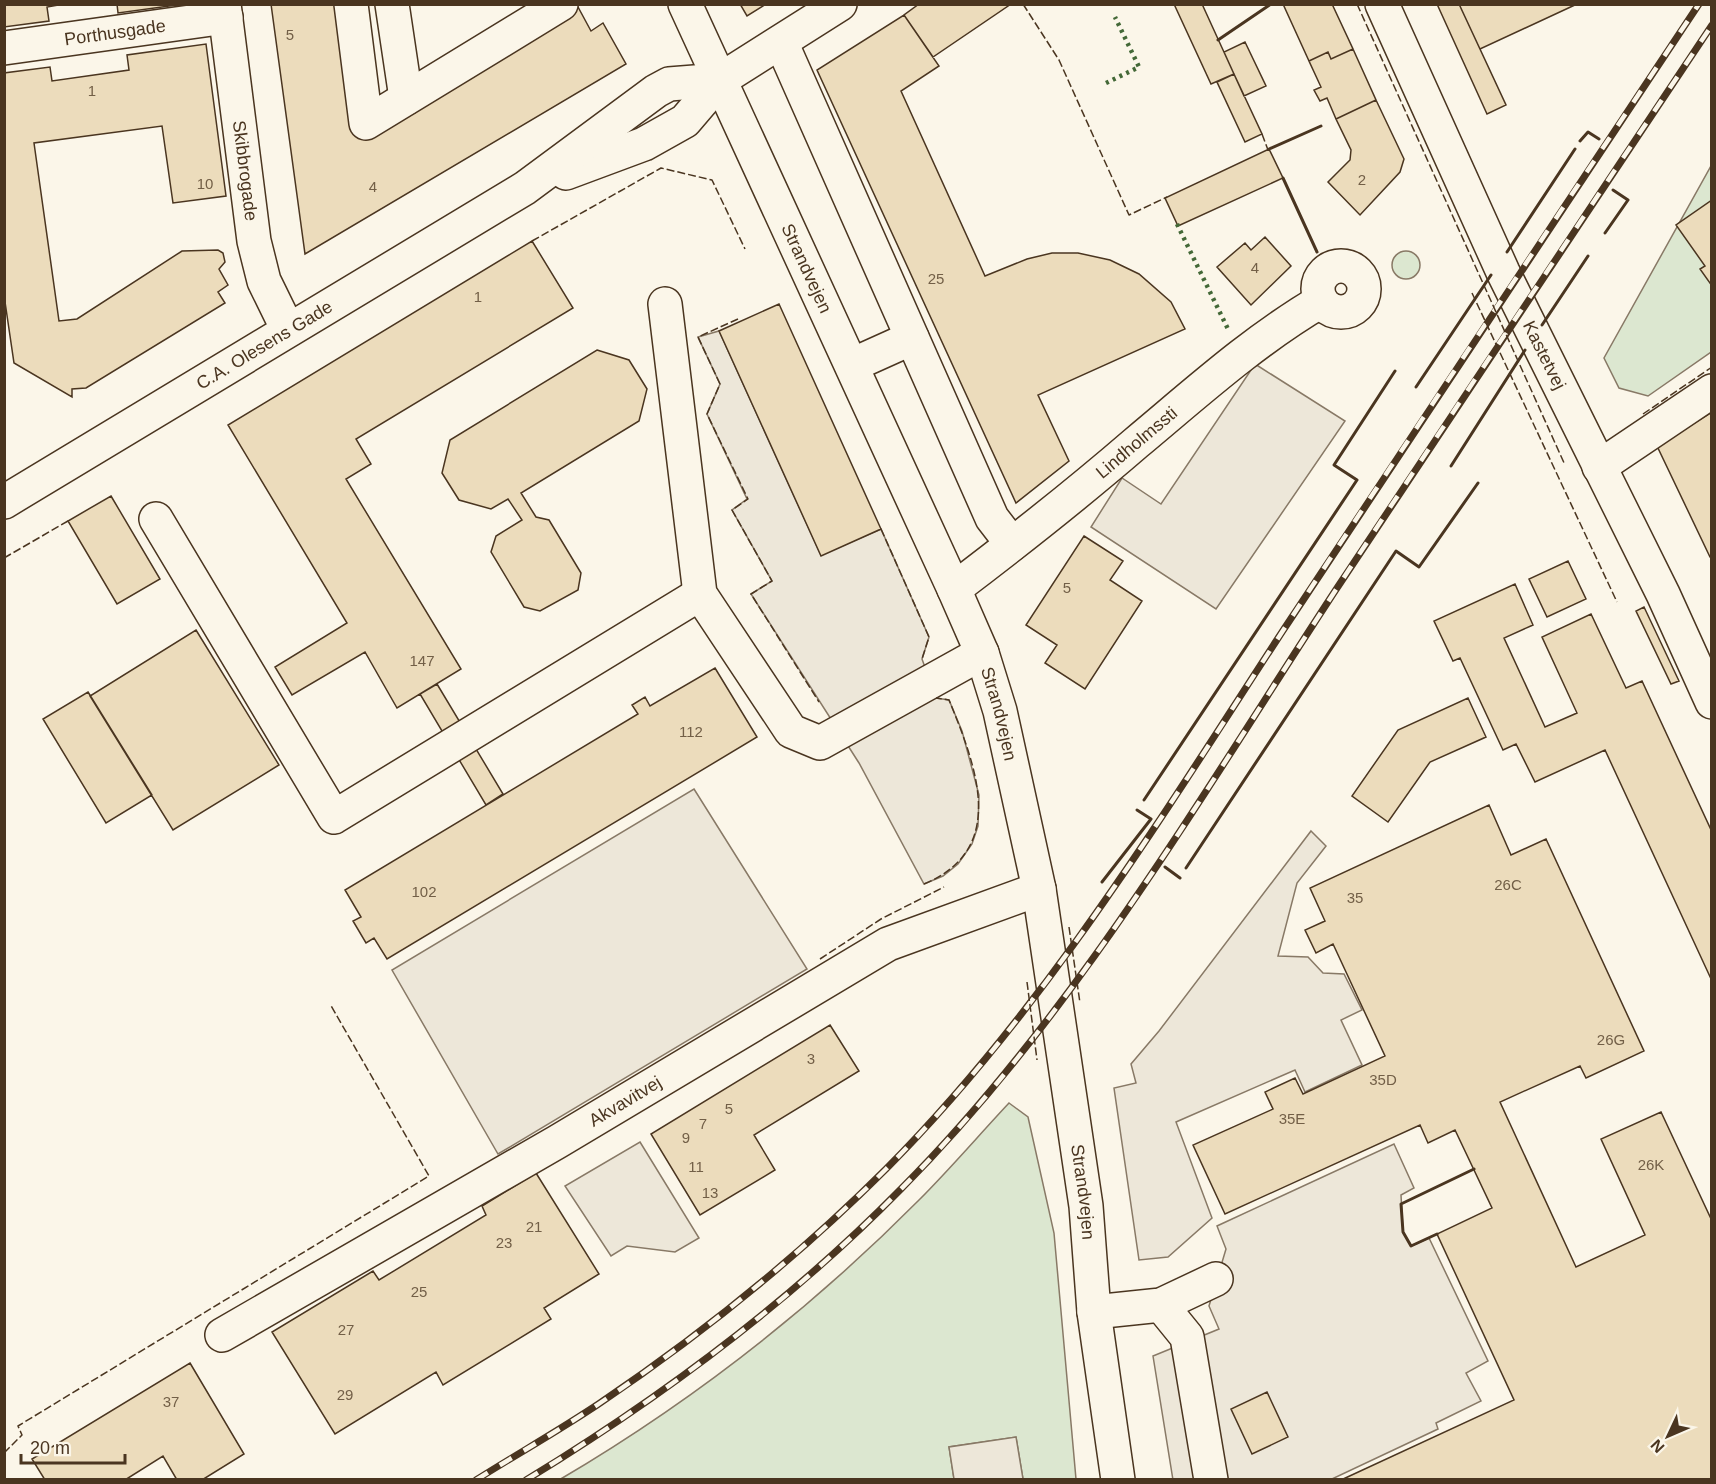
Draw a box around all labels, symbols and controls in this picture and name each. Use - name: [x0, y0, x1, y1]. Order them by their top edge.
- street label: Porthusgade: [63, 16, 167, 49]
- house number: 5: [286, 26, 294, 43]
- house number: 1: [88, 82, 96, 99]
- street label: Skibbrogade: [229, 119, 261, 222]
- house number: 2: [1358, 171, 1366, 188]
- house number: 10: [197, 175, 213, 192]
- house number: 4: [369, 178, 377, 195]
- street label: Strandvejen: [777, 221, 836, 316]
- house number: 4: [1251, 259, 1259, 276]
- house number: 25: [928, 270, 944, 287]
- house number: 1: [474, 288, 482, 305]
- street label: C.A. Olesens Gade: [193, 296, 336, 394]
- street label: Kastetvej: [1519, 318, 1570, 393]
- street label: Lindholmssti: [1092, 403, 1181, 483]
- house number: 5: [1063, 579, 1071, 596]
- house number: 147: [409, 652, 435, 669]
- street label: Strandvejen: [977, 665, 1021, 763]
- house number: 112: [679, 723, 703, 740]
- house number: 26C: [1494, 876, 1522, 893]
- house number: 102: [411, 883, 437, 900]
- house number: 35: [1347, 889, 1363, 906]
- house number: 26G: [1597, 1031, 1625, 1048]
- house number: 3: [807, 1050, 815, 1067]
- house number: 35D: [1369, 1071, 1397, 1088]
- street label: Akvavitvej: [585, 1072, 665, 1131]
- house number: 5: [725, 1100, 733, 1117]
- house number: 35E: [1279, 1110, 1305, 1127]
- house number: 7: [699, 1115, 707, 1132]
- house number: 9: [682, 1129, 690, 1146]
- street label: Strandvejen: [1067, 1143, 1099, 1241]
- house number: 26K: [1638, 1156, 1664, 1173]
- house number: 11: [688, 1158, 704, 1175]
- house number: 13: [702, 1184, 718, 1201]
- house number: 21: [526, 1218, 542, 1235]
- house number: 23: [496, 1234, 512, 1251]
- house number: 25: [411, 1283, 427, 1300]
- house number: 27: [338, 1321, 354, 1338]
- house number: 29: [337, 1386, 353, 1403]
- house number: 37: [163, 1393, 179, 1410]
- north arrow: [1638, 1406, 1698, 1466]
- scale bar: [21, 1427, 124, 1465]
- text: N: [1647, 1436, 1668, 1456]
- text: 20 m: [30, 1438, 70, 1458]

